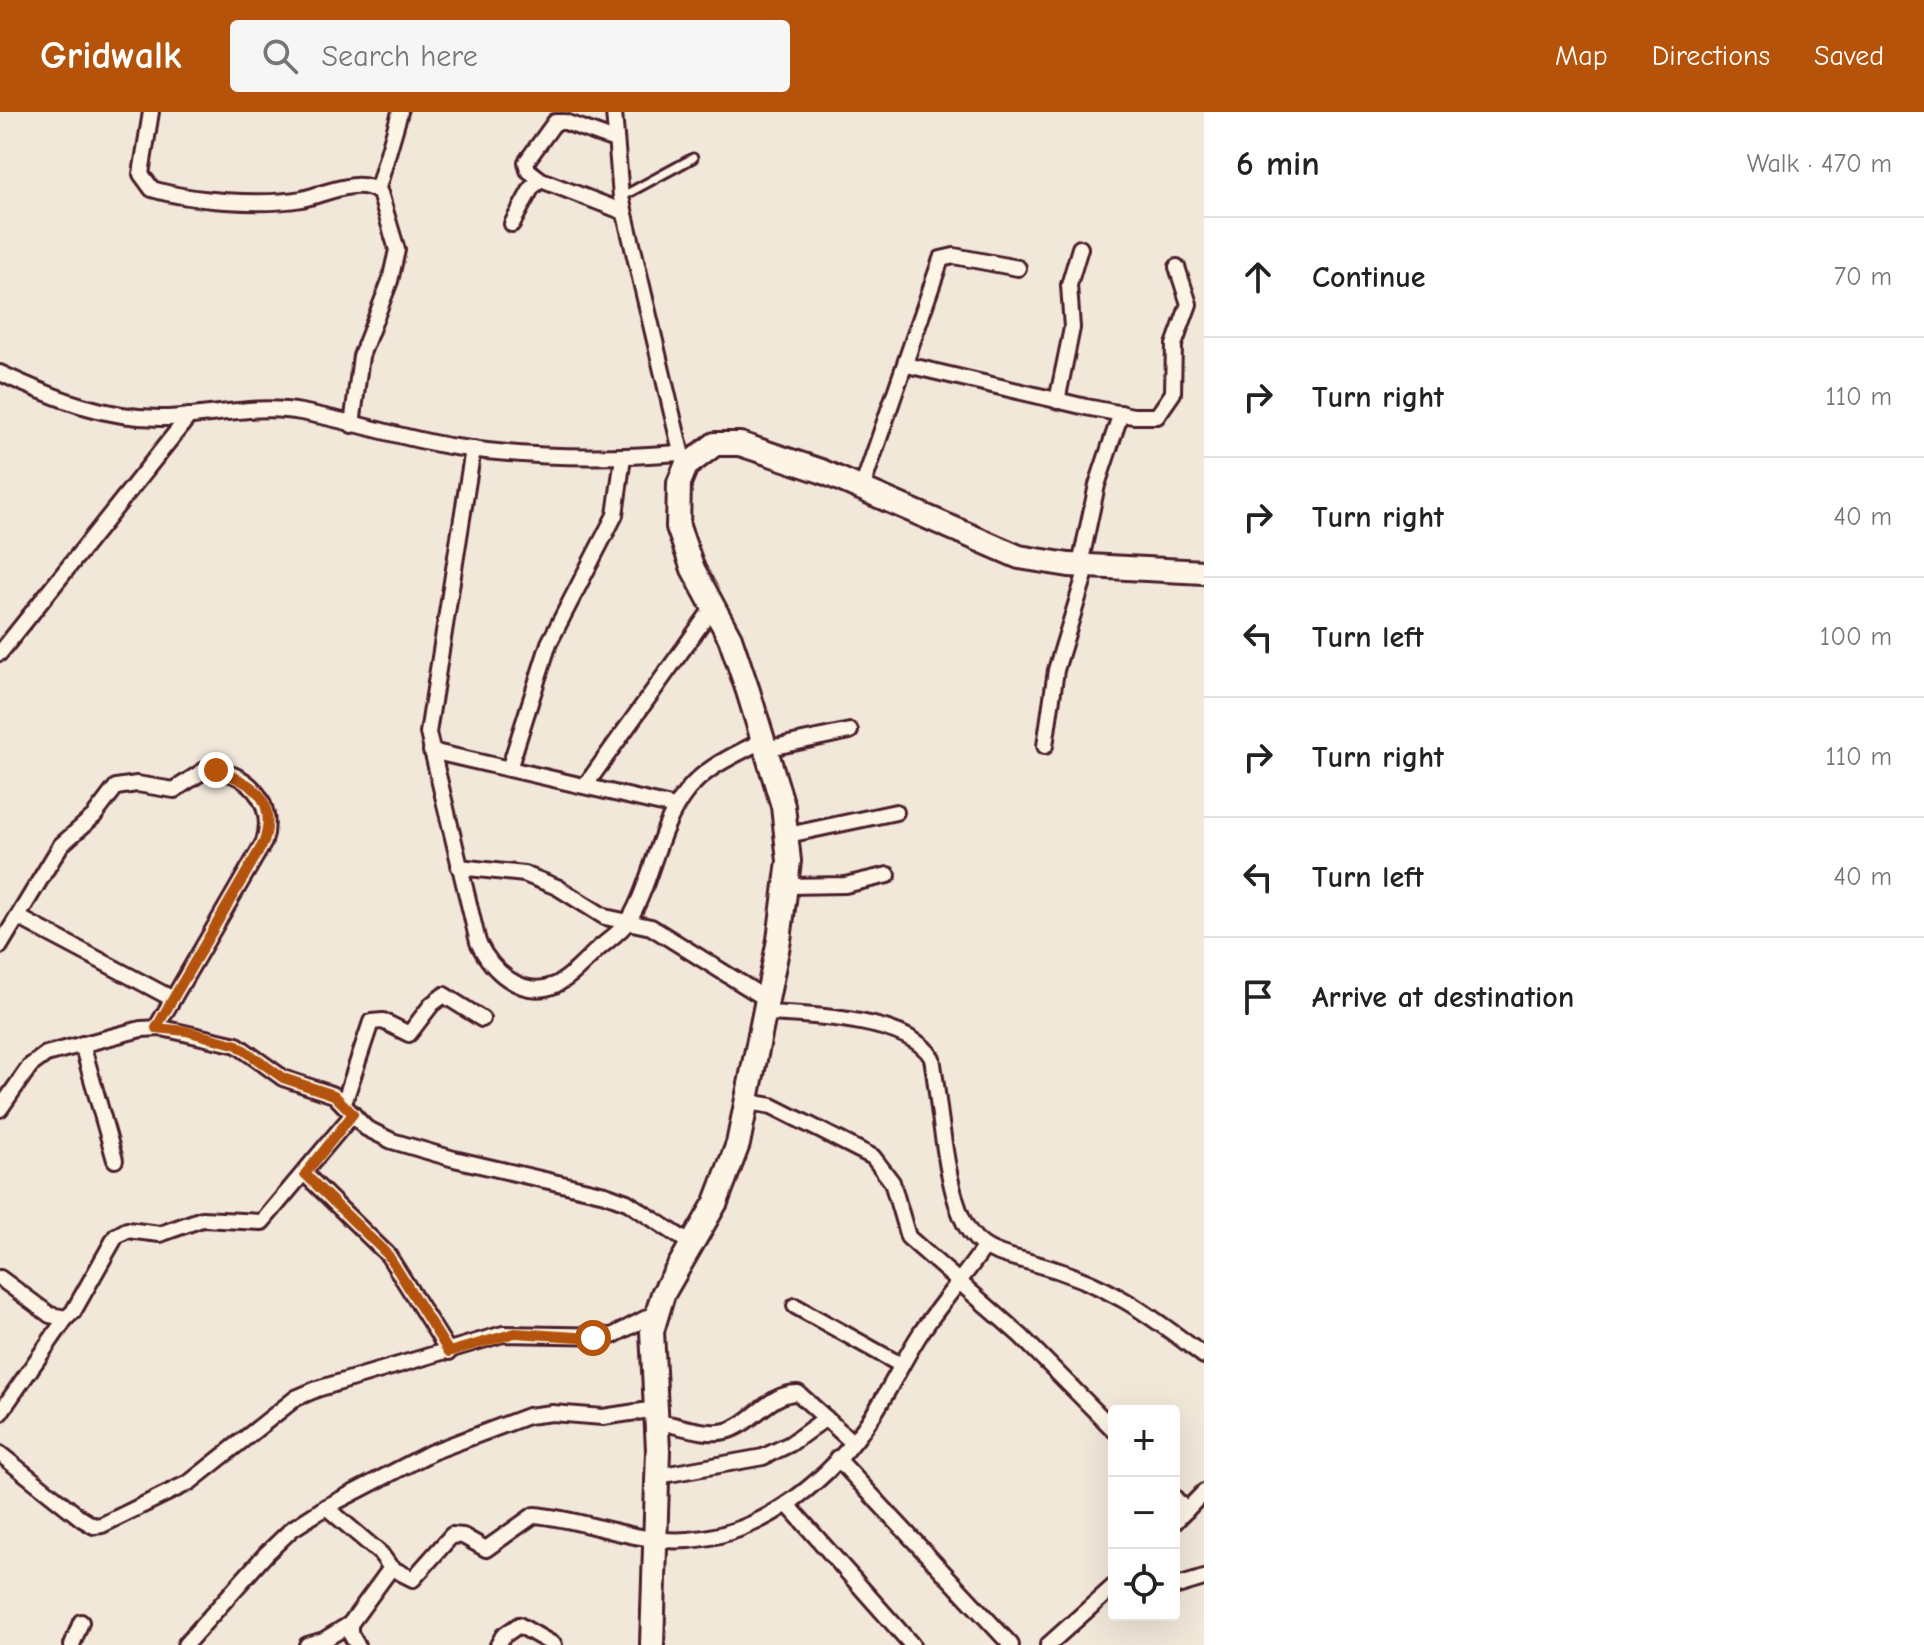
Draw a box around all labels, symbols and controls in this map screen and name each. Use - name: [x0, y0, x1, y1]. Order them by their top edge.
- search box: [230, 20, 790, 92]
- text: Gridwalk: [40, 34, 182, 78]
- icon: search: [258, 34, 302, 78]
- text: Search here: [322, 39, 478, 74]
- text: Map: [1555, 40, 1608, 72]
- text: Directions: [1652, 40, 1770, 72]
- text: Saved: [1814, 40, 1884, 72]
- text: 6 min: [1236, 144, 1320, 184]
- text: Walk · 470 m: [1747, 149, 1892, 179]
- icon: ahead: [1236, 255, 1280, 299]
- text: Continue: [1312, 260, 1426, 295]
- text: 70 m: [1834, 262, 1892, 292]
- icon: right: [1236, 375, 1280, 419]
- text: Turn right: [1312, 380, 1444, 415]
- text: 110 m: [1825, 382, 1892, 412]
- icon: right: [1236, 495, 1280, 539]
- text: Turn right: [1312, 500, 1444, 535]
- text: 40 m: [1833, 502, 1892, 532]
- icon: left: [1236, 615, 1280, 659]
- text: Turn left: [1312, 620, 1424, 655]
- text: 100 m: [1820, 622, 1892, 652]
- icon: right: [1236, 735, 1280, 779]
- text: Turn right: [1312, 740, 1444, 775]
- text: 110 m: [1825, 742, 1892, 772]
- route end: [198, 752, 234, 788]
- icon: left: [1236, 855, 1280, 899]
- text: Turn left: [1312, 860, 1424, 895]
- text: 40 m: [1833, 862, 1892, 892]
- icon: arrive: [1236, 975, 1280, 1019]
- text: Arrive at destination: [1312, 980, 1574, 1015]
- route start: [575, 1320, 611, 1356]
- map controls: [1108, 1405, 1180, 1621]
- button: +: [1108, 1405, 1180, 1477]
- button: −: [1108, 1477, 1180, 1549]
- button: locate: [1108, 1549, 1180, 1621]

